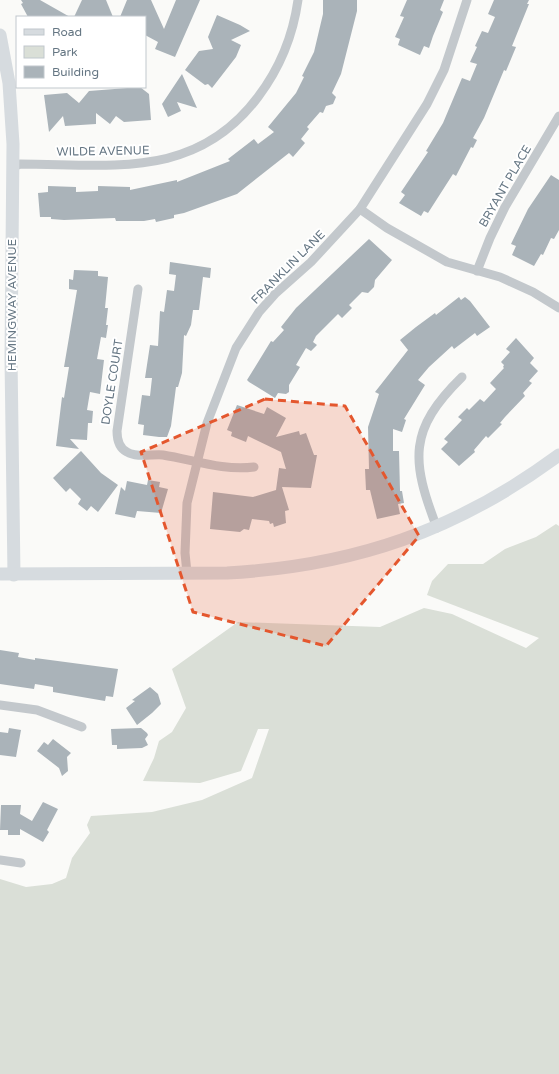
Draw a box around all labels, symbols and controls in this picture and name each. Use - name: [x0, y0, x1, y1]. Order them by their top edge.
- legend: [16, 16, 146, 88]
- text: Road: [52, 25, 82, 39]
- text: Park: [52, 45, 78, 59]
- text: Building: [52, 65, 99, 79]
- street label: BRYANT PLACE: [476, 142, 534, 229]
- street label: WILDE AVENUE: [56, 143, 150, 159]
- street label: FRANKLIN LANE: [248, 227, 328, 307]
- street label: HEMINGWAY AVENUE: [5, 238, 19, 371]
- street label: DOYLE COURT: [98, 338, 126, 426]

